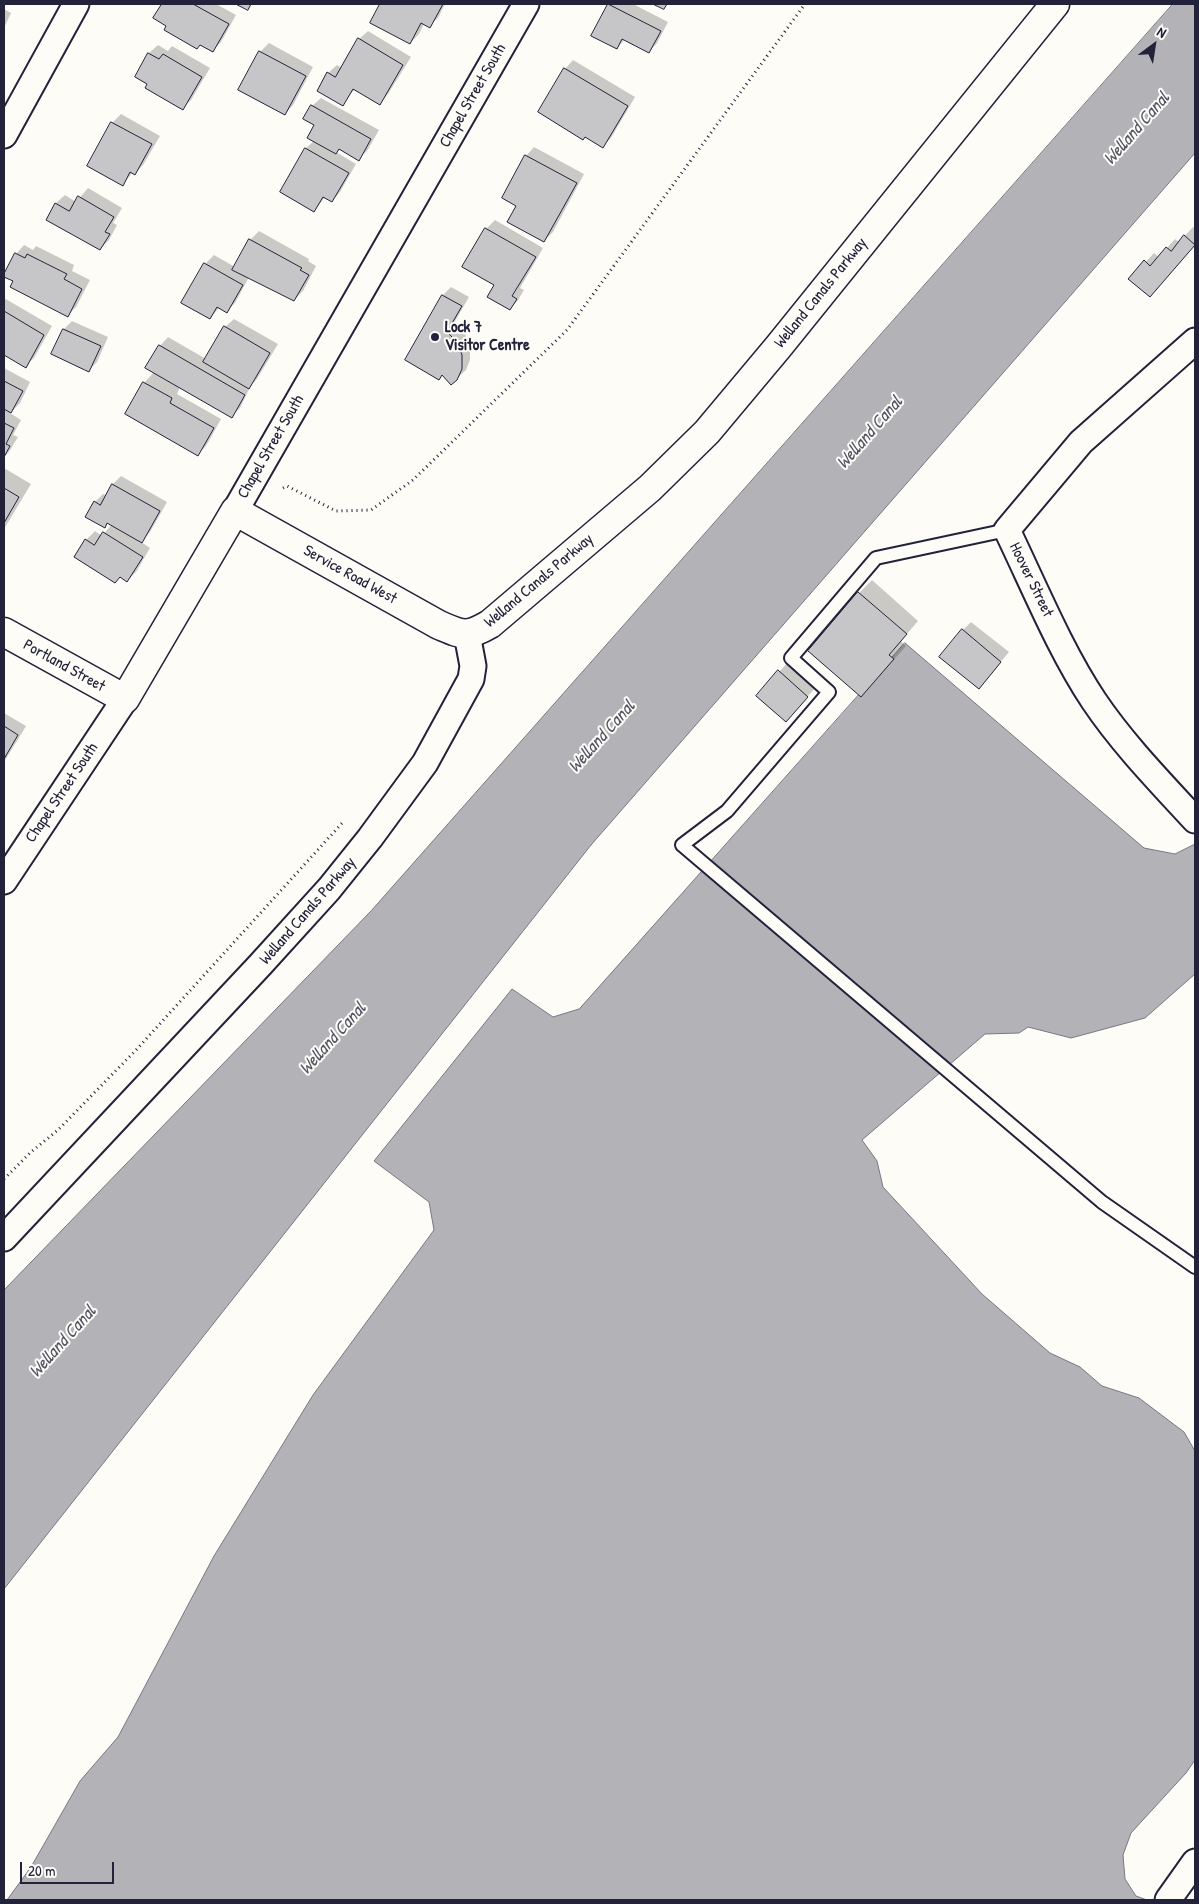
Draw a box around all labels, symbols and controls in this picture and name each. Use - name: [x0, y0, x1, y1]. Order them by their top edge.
- north arrow: [1129, 20, 1179, 70]
- text: N: [1154, 22, 1170, 42]
- street label: Chapel Street South: [436, 41, 510, 151]
- water label: Welland Canal: [1100, 88, 1174, 170]
- street label: Welland Canals Parkway: [771, 234, 871, 352]
- place label: Lock 7 Visitor Centre: [445, 318, 530, 356]
- marker: Lock 7 Visitor Centre: [429, 331, 441, 343]
- street label: Chapel Street South: [234, 392, 308, 502]
- water label: Welland Canal: [833, 392, 907, 474]
- street label: Welland Canals Parkway: [481, 530, 597, 632]
- street label: Hoover Street: [1005, 540, 1057, 620]
- street label: Service Road West: [300, 541, 400, 609]
- street label: Portland Street: [20, 636, 108, 696]
- water label: Welland Canal: [564, 697, 640, 777]
- street label: Chapel Street South: [22, 739, 102, 847]
- street label: Welland Canals Parkway: [256, 853, 360, 969]
- water label: Welland Canal: [295, 999, 371, 1079]
- water label: Welland Canal: [25, 1302, 101, 1382]
- scale bar: [22, 1852, 116, 1884]
- text: 20 m: [28, 1860, 55, 1881]

